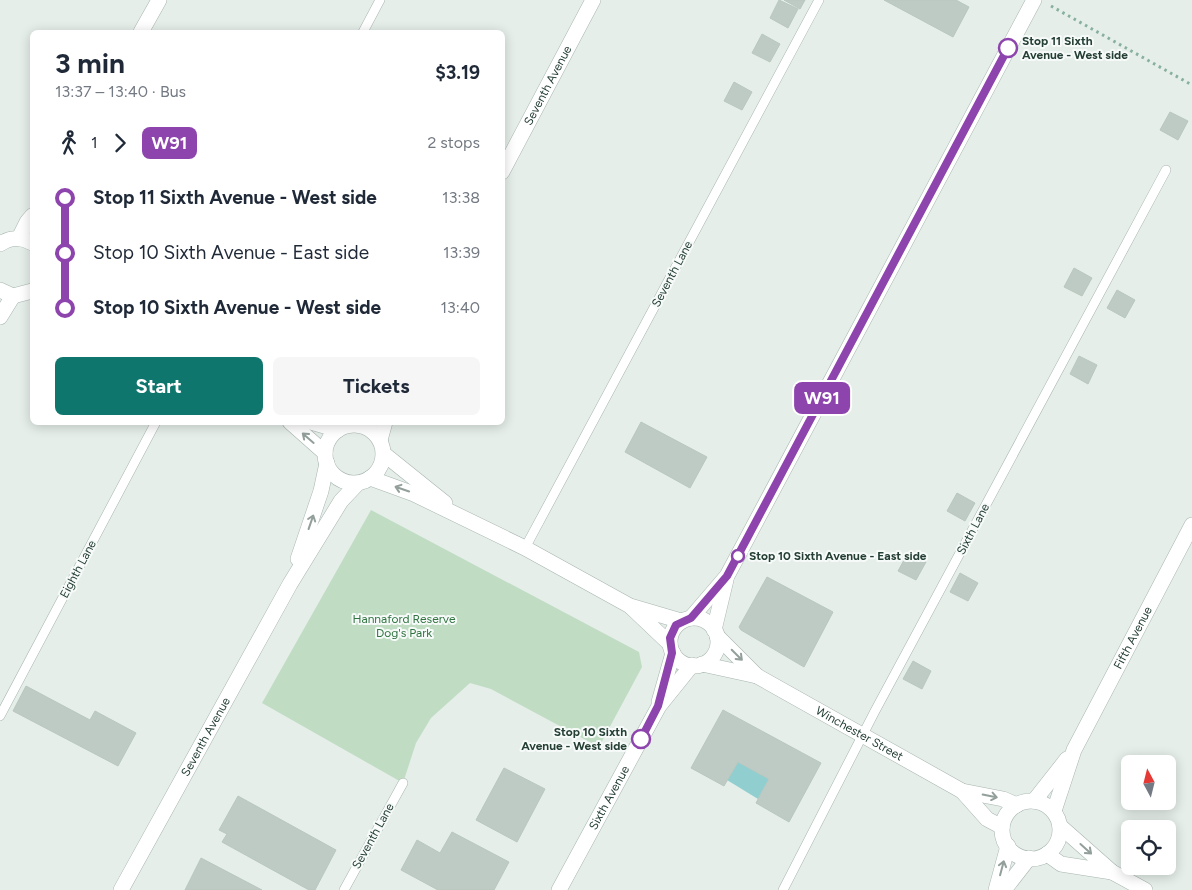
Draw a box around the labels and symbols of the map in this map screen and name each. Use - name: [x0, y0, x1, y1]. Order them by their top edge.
- place label: Stop 11 Sixth Avenue - West side: [1022, 34, 1128, 62]
- marker: Stop 11 Sixth Avenue - West side: [998, 38, 1018, 58]
- street label: Seventh Avenue: [521, 43, 575, 128]
- street label: Seventh Lane: [649, 238, 696, 309]
- line badge: W91: [793, 382, 851, 414]
- one-way arrow: [301, 432, 314, 443]
- one-way arrow: [394, 484, 410, 494]
- street label: Sixth Lane: [954, 501, 992, 557]
- one-way arrow: [307, 514, 316, 530]
- street label: Eighth Lane: [57, 537, 99, 600]
- marker: Stop 10 Sixth Avenue - East side: [731, 549, 745, 563]
- place label: Stop 10 Sixth Avenue - East side: [749, 549, 927, 563]
- street label: Fifth Avenue: [1111, 604, 1155, 671]
- park label: Hannaford Reserve Dog's Park: [353, 612, 456, 640]
- one-way arrow: [731, 649, 743, 661]
- street label: Seventh Avenue: [178, 695, 233, 779]
- street label: Winchester Street: [813, 703, 906, 764]
- place label: Stop 10 Sixth Avenue - West side: [521, 725, 627, 753]
- marker: Stop 10 Sixth Avenue - West side: [631, 729, 651, 749]
- north arrow: [1121, 755, 1176, 810]
- street label: Sixth Avenue: [586, 763, 632, 832]
- one-way arrow: [982, 792, 998, 802]
- street label: Seventh Lane: [349, 800, 397, 871]
- one-way arrow: [1079, 843, 1092, 855]
- one-way arrow: [997, 861, 1007, 877]

